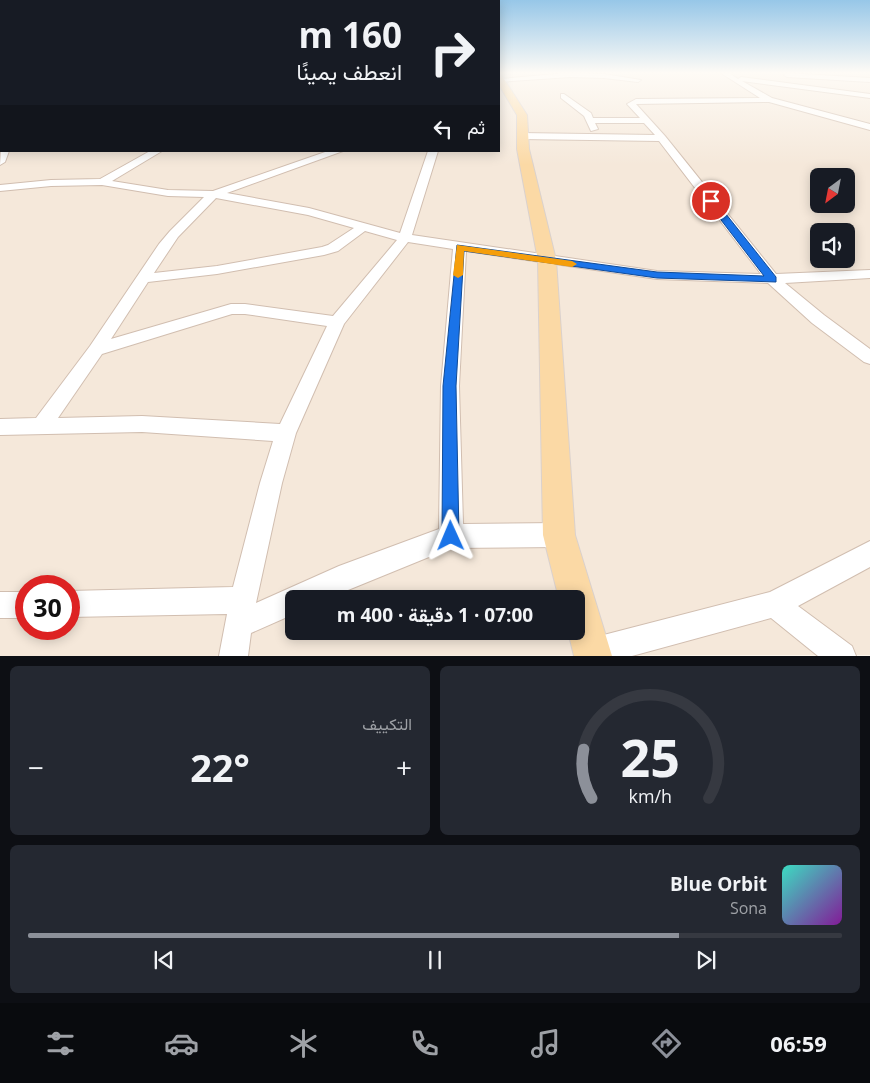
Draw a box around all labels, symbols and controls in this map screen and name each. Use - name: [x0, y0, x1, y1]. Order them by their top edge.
- text: 160 m: [298, 11, 402, 58]
- icon: right: [420, 20, 485, 85]
- text: انعطف يمينًا: [296, 56, 402, 86]
- text: ثم: [467, 114, 485, 140]
- icon: left: [429, 115, 457, 143]
- north arrow: [810, 168, 855, 212]
- map controls: [810, 168, 855, 268]
- pin: [690, 180, 732, 222]
- icon: arrive: [697, 187, 725, 215]
- button: sound: [810, 223, 855, 268]
- position arrow: [424, 509, 476, 561]
- speed limit sign: 30: [15, 575, 80, 640]
- text: 07:00 · 1 دقيقة · 400 m: [337, 602, 533, 628]
- text: التكييف: [362, 713, 412, 735]
- text: 25: [620, 721, 680, 792]
- text: 22°: [190, 741, 250, 793]
- text: −: [28, 748, 44, 786]
- text: +: [396, 748, 412, 786]
- text: km/h: [628, 784, 672, 808]
- text: Blue Orbit: [670, 871, 767, 897]
- text: Sona: [730, 897, 767, 919]
- icon: previous: [150, 946, 178, 974]
- icon: pause: [421, 946, 449, 974]
- icon: next: [692, 946, 720, 974]
- icon: filters: [43, 1026, 78, 1061]
- icon: car: [164, 1026, 199, 1061]
- icon: climate: [286, 1026, 321, 1061]
- icon: phone: [407, 1026, 442, 1061]
- icon: music: [528, 1026, 563, 1061]
- icon: directions: [649, 1026, 684, 1061]
- text: 06:59: [770, 1028, 827, 1058]

